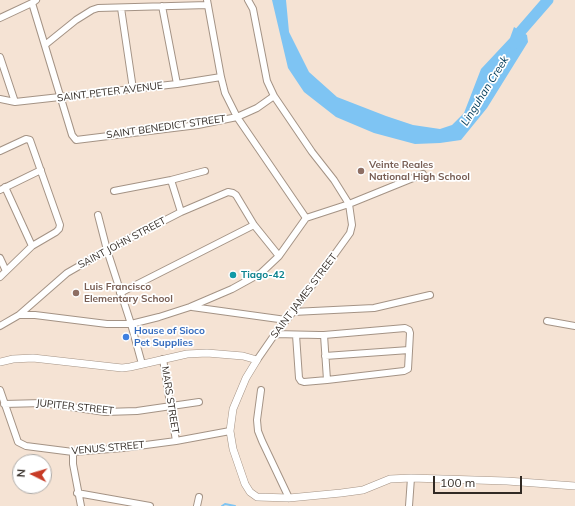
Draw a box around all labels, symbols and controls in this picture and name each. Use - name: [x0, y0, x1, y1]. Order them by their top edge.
- water label: Linguhan Creek: [458, 54, 512, 128]
- street label: SAINT PETER AVENUE: [57, 80, 163, 104]
- street label: SAINT BENEDICT STREET: [106, 113, 226, 141]
- place label: Veinte Reales National High School: [369, 159, 470, 182]
- marker: Veinte Reales National High School: [356, 166, 366, 176]
- street label: SAINT JOHN STREET: [76, 215, 168, 271]
- street label: SAINT JAMES STREET: [268, 251, 340, 341]
- place label: Tiago-42: [241, 269, 285, 281]
- marker: Tiago-42: [228, 270, 238, 280]
- place label: Luis Francisco Elementary School: [84, 281, 173, 304]
- marker: Luis Francisco Elementary School: [71, 288, 81, 298]
- place label: House of Sioco Pet Supplies: [134, 325, 205, 348]
- marker: House of Sioco Pet Supplies: [121, 332, 131, 342]
- street label: MARS STREET: [159, 365, 181, 435]
- street label: JUPITER STREET: [36, 397, 114, 417]
- street label: VENUS STREET: [71, 439, 145, 457]
- north arrow: [12, 454, 52, 494]
- text: N: [14, 468, 28, 478]
- scale bar: [435, 468, 524, 494]
- text: 100 m: [440, 475, 475, 490]

